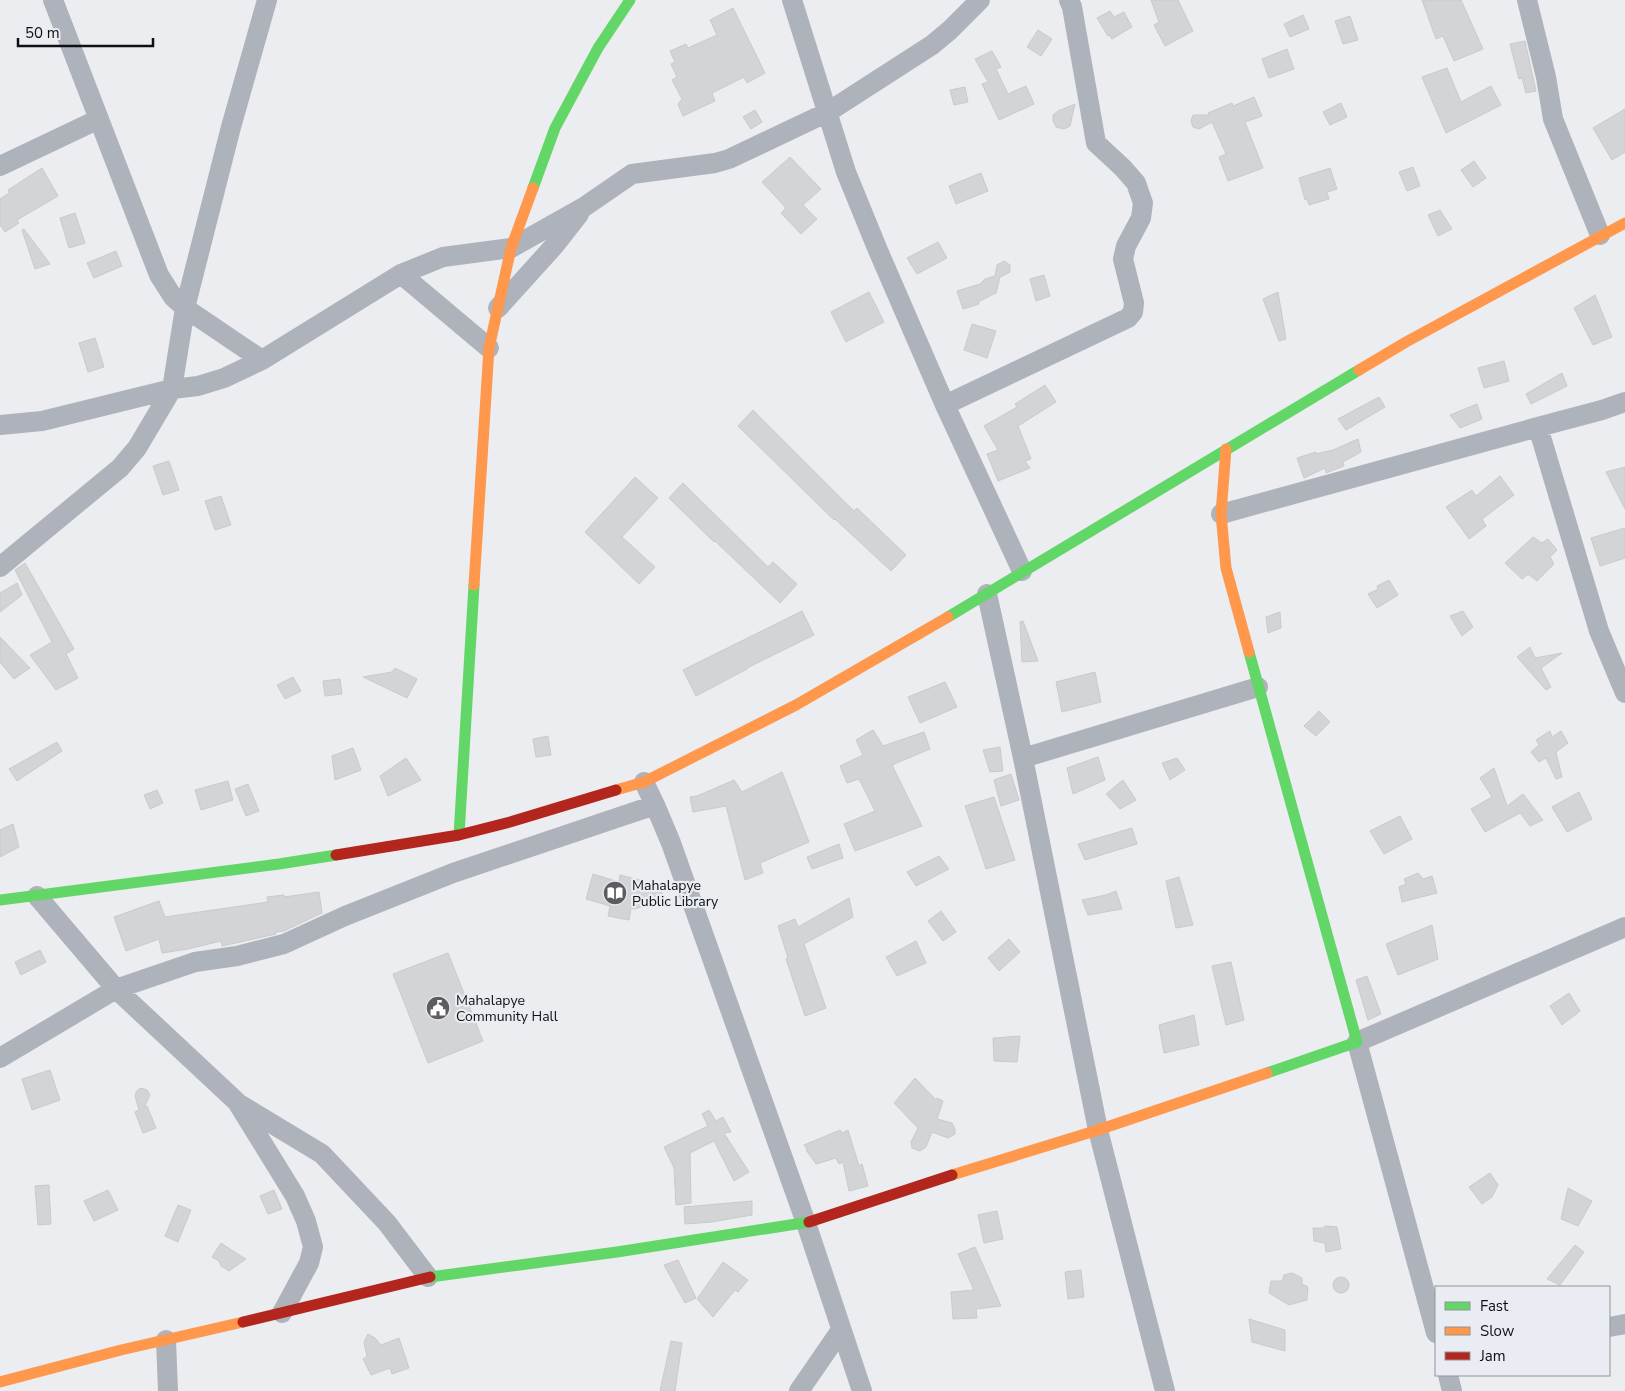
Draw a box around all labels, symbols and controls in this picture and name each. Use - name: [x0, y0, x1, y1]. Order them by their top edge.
- scale bar: [18, 15, 152, 47]
- text: 50 m: [25, 23, 60, 43]
- place label: Mahalapye Public Library: [632, 876, 719, 911]
- library icon: Mahalapye Public Library: [602, 880, 628, 906]
- place label: Mahalapye Community Hall: [456, 991, 559, 1026]
- public building icon: Mahalapye Community Hall: [425, 995, 451, 1021]
- legend: [1435, 1286, 1610, 1376]
- text: Fast: [1480, 1296, 1509, 1316]
- text: Slow: [1480, 1321, 1515, 1341]
- text: Jam: [1479, 1346, 1506, 1366]

